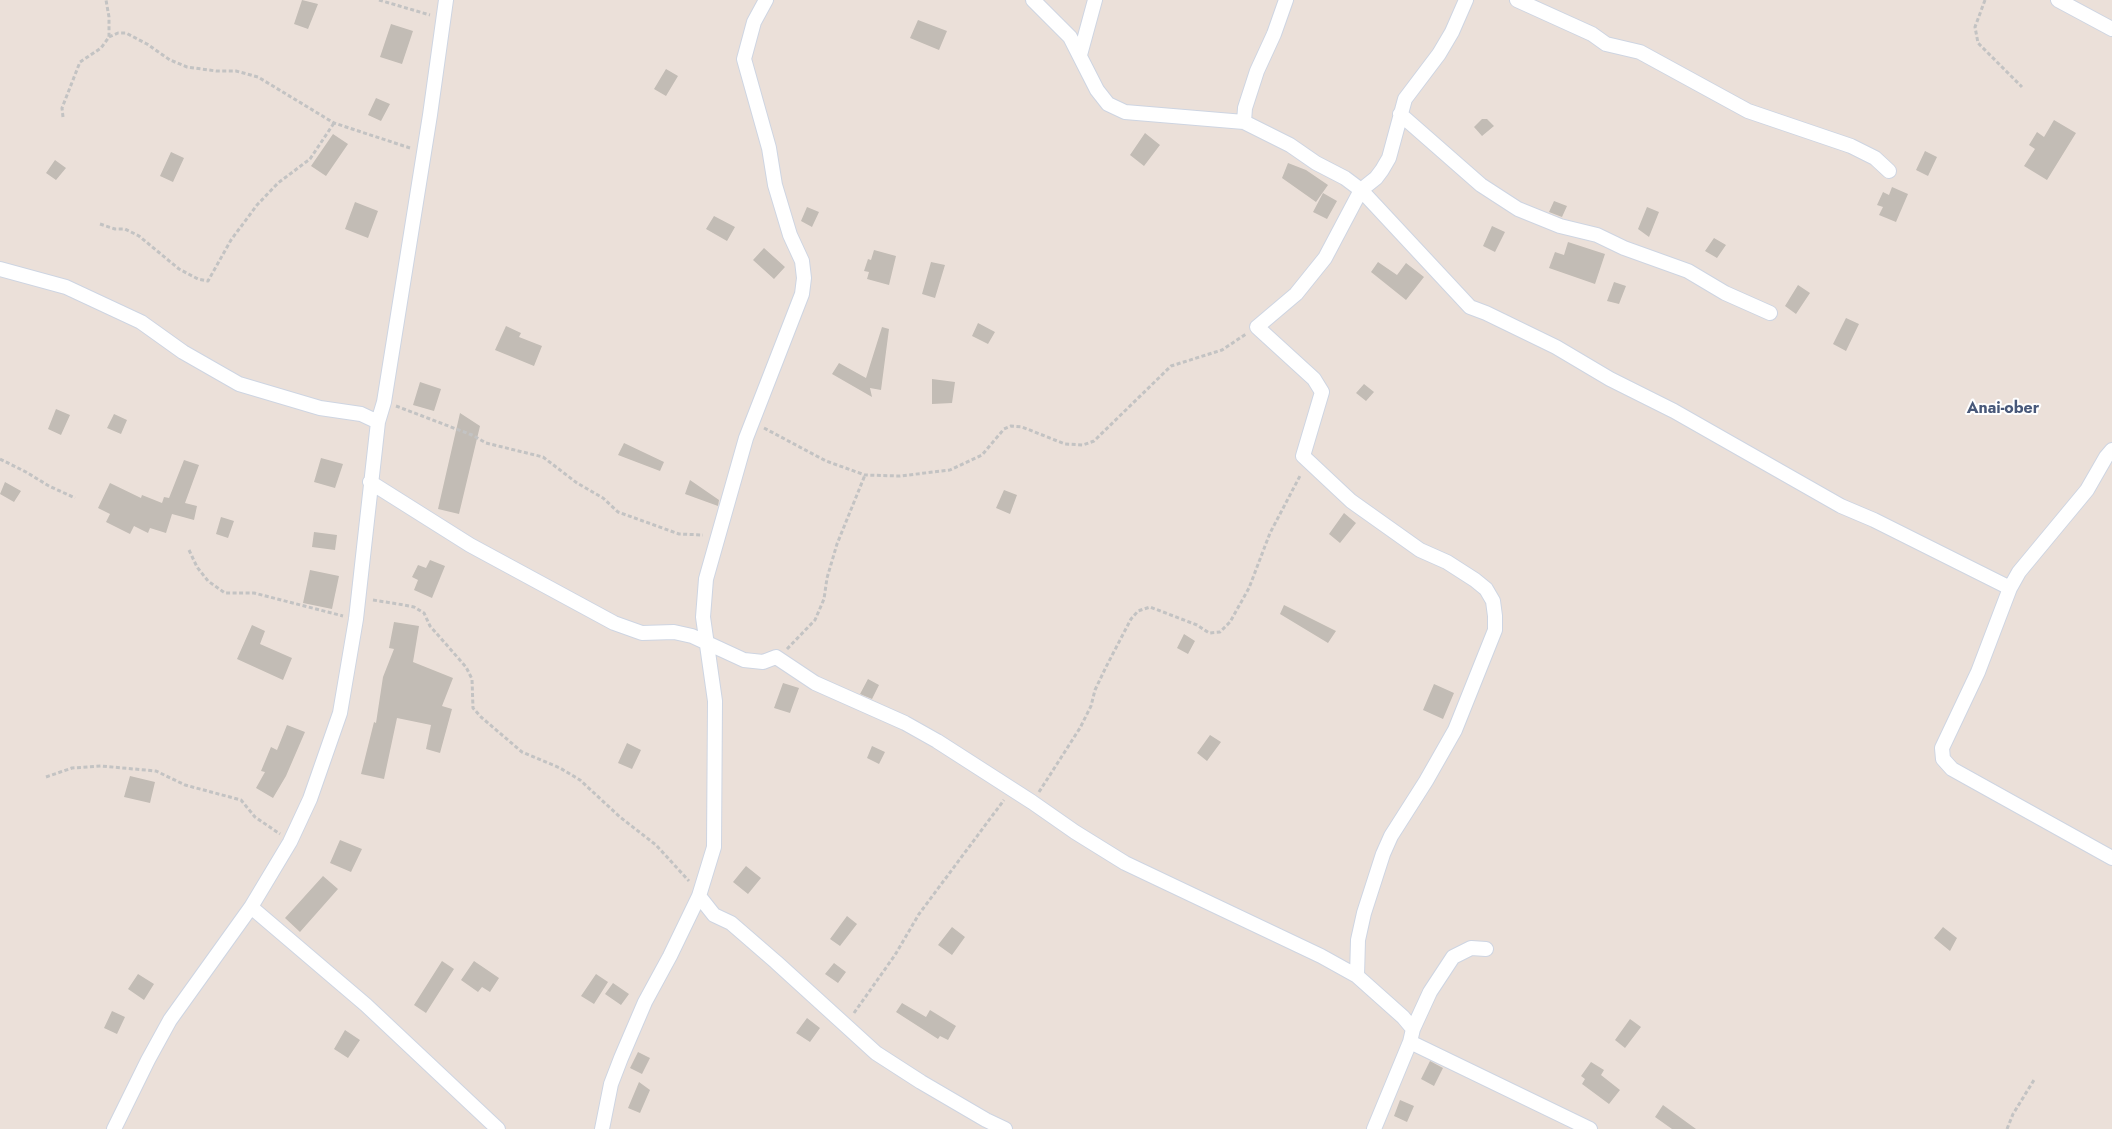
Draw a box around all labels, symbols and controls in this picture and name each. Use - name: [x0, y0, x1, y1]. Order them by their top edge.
- district label: Anai-ober: [1967, 399, 2039, 419]

